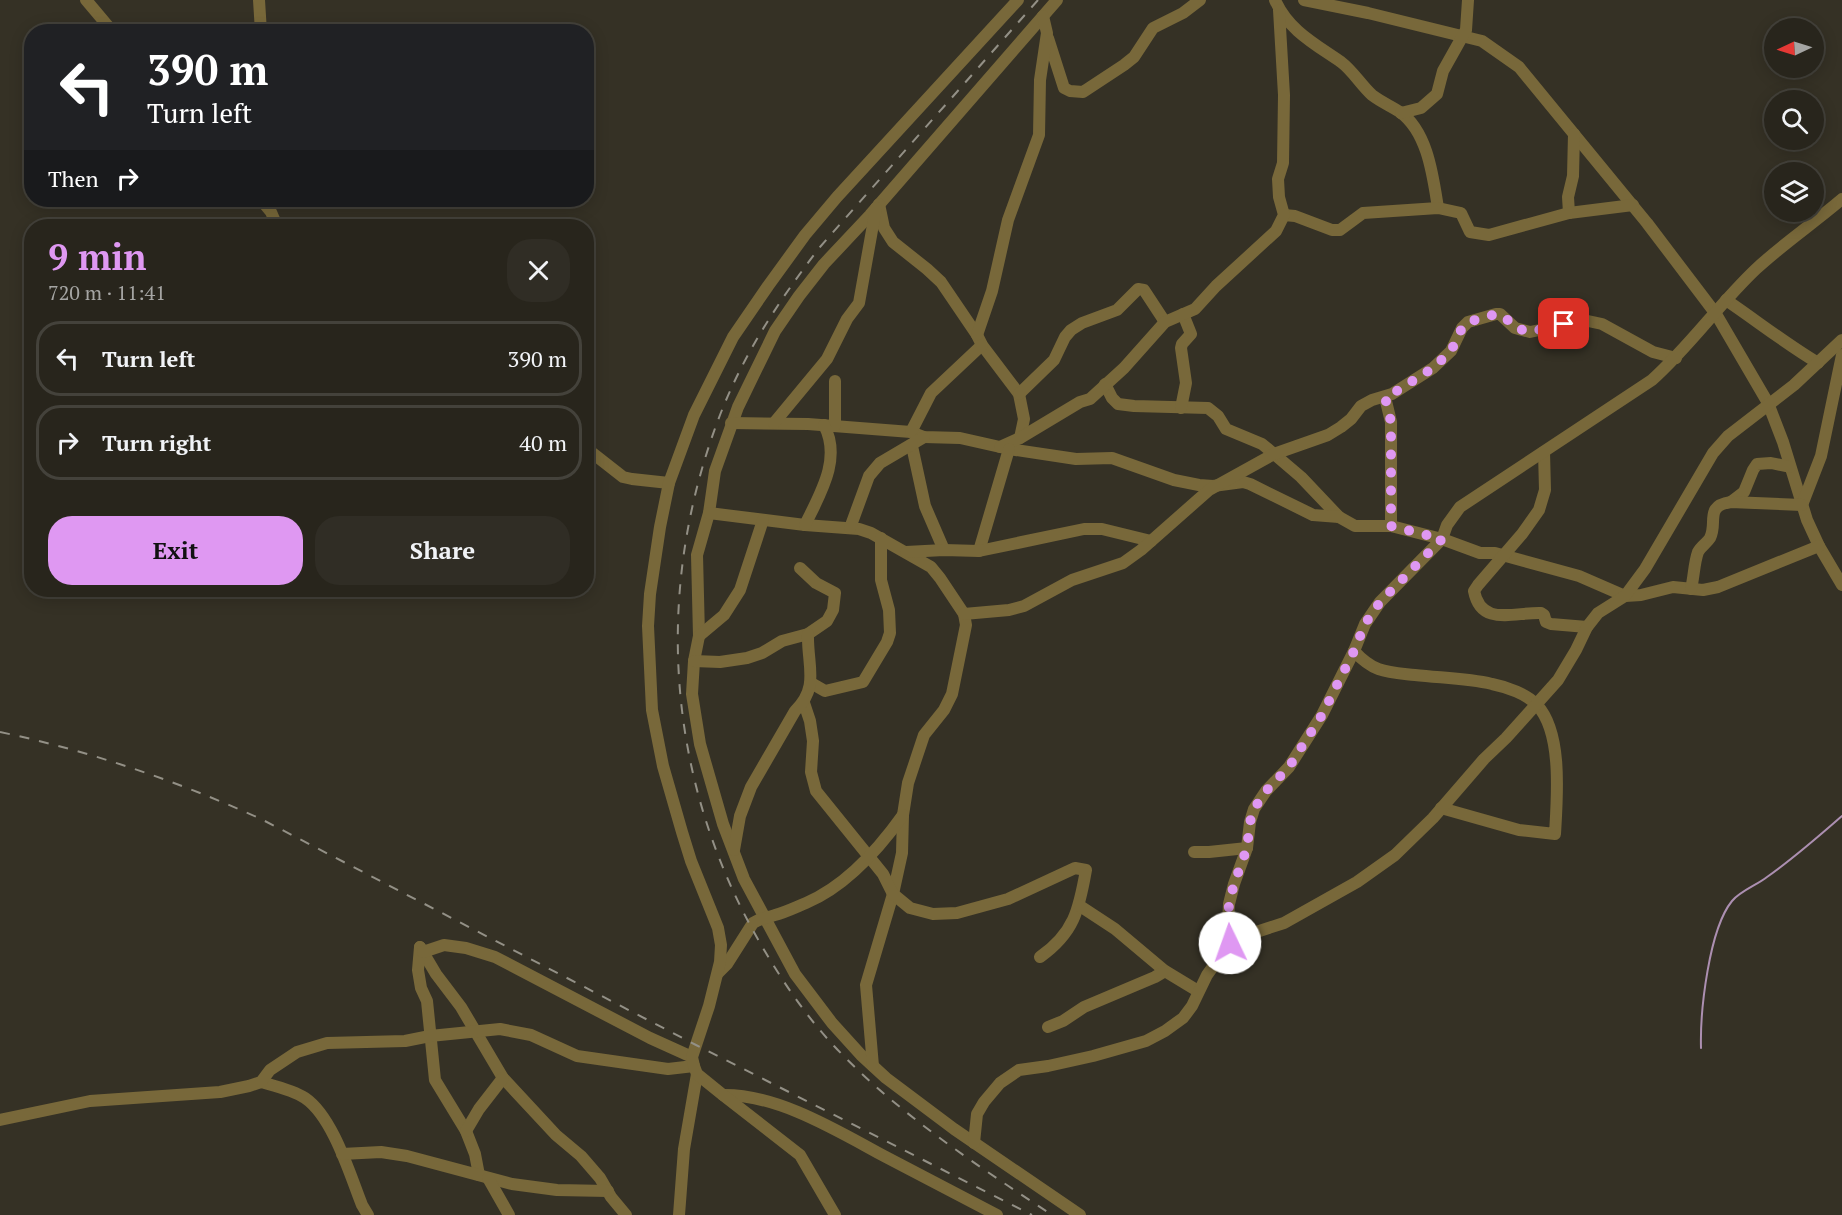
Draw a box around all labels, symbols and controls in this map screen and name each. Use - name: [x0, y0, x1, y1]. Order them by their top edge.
- north arrow: [1764, 18, 1824, 78]
- map controls: [1764, 18, 1824, 222]
- text: 390 m: [147, 41, 268, 97]
- icon: left: [48, 48, 126, 126]
- button: search: [1764, 90, 1824, 150]
- text: Turn left: [147, 95, 252, 131]
- icon: right: [111, 162, 144, 195]
- button: layers: [1764, 162, 1824, 222]
- text: Then: [48, 164, 99, 193]
- text: 9 min: [48, 233, 146, 280]
- button: close: [507, 239, 570, 302]
- text: 720 m · 11:41: [48, 279, 166, 306]
- pin: [1538, 298, 1589, 349]
- icon: arrive: [1547, 307, 1580, 340]
- icon: left: [51, 342, 84, 375]
- text: Turn left: [102, 344, 195, 373]
- text: 390 m: [507, 344, 567, 373]
- icon: right: [51, 426, 84, 459]
- text: Turn right: [102, 428, 211, 457]
- text: 40 m: [519, 428, 567, 457]
- button: Exit: [48, 516, 303, 585]
- button: Share: [315, 516, 570, 585]
- position arrow: [1198, 911, 1262, 975]

